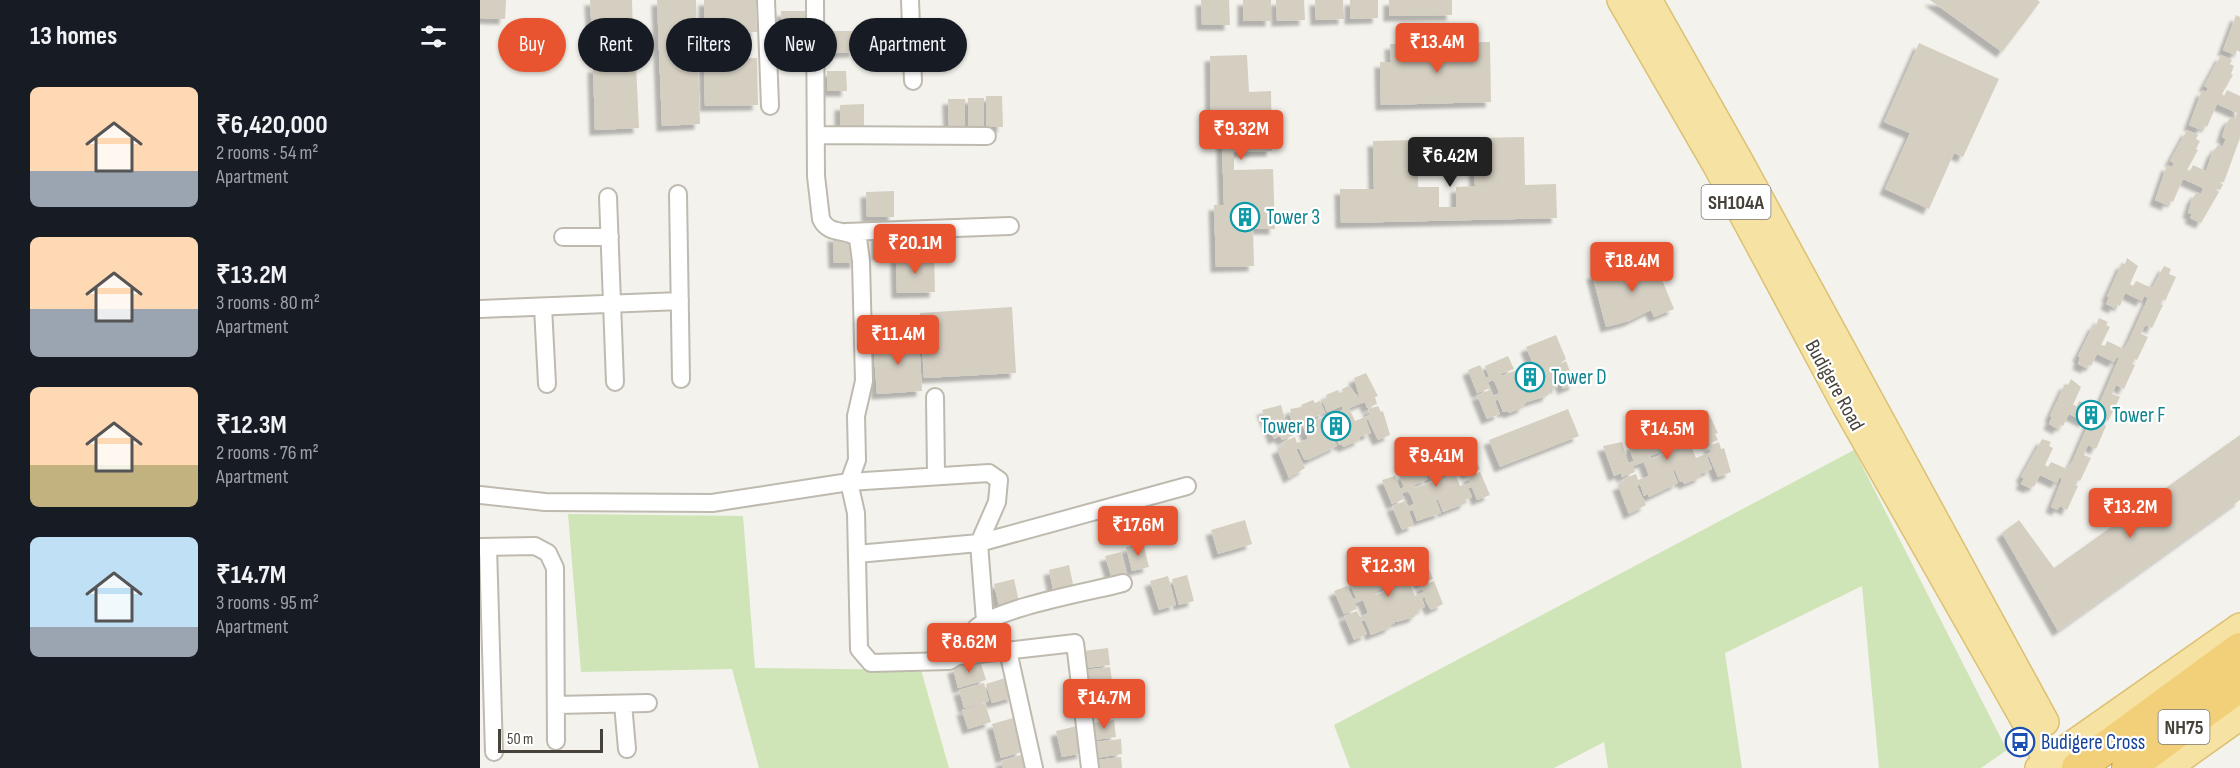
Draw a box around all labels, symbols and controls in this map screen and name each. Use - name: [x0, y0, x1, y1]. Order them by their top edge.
- chip: Buy: [498, 18, 566, 72]
- chip: Rent: [578, 18, 654, 72]
- chip: Filters: [666, 18, 752, 72]
- chip: New: [764, 18, 837, 72]
- chip: Apartment: [849, 18, 967, 72]
- icon: filters: [417, 20, 450, 53]
- text: 13 homes: [30, 21, 117, 52]
- pin: ₹13.4M: [1388, 23, 1486, 74]
- text: ₹13.4M: [1410, 30, 1464, 54]
- text: ₹6,420,000: [216, 110, 328, 141]
- pin: ₹9.32M: [1192, 110, 1290, 161]
- icon: home: [78, 111, 150, 183]
- text: ₹9.32M: [1213, 117, 1269, 141]
- pin: ₹6.42M: [1401, 137, 1499, 188]
- text: 2 rooms · 54 m²: [216, 141, 318, 165]
- text: ₹6.42M: [1422, 144, 1478, 168]
- text: Apartment: [216, 165, 289, 189]
- road number: SH104A: [1702, 185, 1770, 219]
- building icon: Tower 3: [1229, 201, 1261, 233]
- place label: Tower 3: [1266, 205, 1320, 230]
- pin: ₹20.1M: [866, 224, 964, 275]
- text: ₹20.1M: [888, 231, 942, 255]
- pin: ₹18.4M: [1583, 242, 1681, 293]
- text: ₹18.4M: [1604, 249, 1660, 273]
- text: ₹13.2M: [216, 260, 287, 291]
- icon: home: [78, 261, 150, 333]
- text: 3 rooms · 80 m²: [216, 291, 320, 315]
- text: Apartment: [216, 315, 289, 339]
- pin: ₹11.4M: [849, 315, 947, 366]
- text: ₹11.4M: [871, 322, 925, 346]
- street label: Budigere Road: [1799, 335, 1870, 435]
- building icon: Tower D: [1514, 361, 1546, 393]
- place label: Tower D: [1551, 365, 1607, 390]
- building icon: Tower F: [2075, 399, 2107, 431]
- place label: Tower F: [2112, 403, 2166, 428]
- text: ₹12.3M: [216, 410, 287, 441]
- building icon: Tower B: [1320, 410, 1352, 442]
- pin: ₹14.5M: [1618, 410, 1716, 461]
- icon: home: [78, 411, 150, 483]
- place label: Tower B: [1260, 414, 1315, 439]
- text: ₹14.5M: [1640, 417, 1694, 441]
- pin: ₹9.41M: [1387, 437, 1485, 488]
- text: 2 rooms · 76 m²: [216, 441, 319, 465]
- text: ₹9.41M: [1408, 444, 1464, 468]
- text: Apartment: [216, 465, 289, 489]
- pin: ₹13.2M: [2081, 488, 2179, 539]
- text: ₹13.2M: [2103, 495, 2157, 519]
- pin: ₹17.6M: [1089, 506, 1187, 557]
- text: ₹17.6M: [1112, 513, 1164, 537]
- pin: ₹12.3M: [1339, 547, 1437, 598]
- text: ₹12.3M: [1361, 554, 1415, 578]
- text: ₹14.7M: [216, 560, 286, 591]
- icon: home: [78, 561, 150, 633]
- text: 3 rooms · 95 m²: [216, 591, 319, 615]
- text: Apartment: [216, 615, 289, 639]
- pin: ₹8.62M: [920, 623, 1018, 674]
- text: ₹8.62M: [941, 630, 997, 654]
- pin: ₹14.7M: [1055, 679, 1153, 730]
- text: ₹14.7M: [1077, 686, 1131, 710]
- road number: NH75: [2158, 710, 2210, 744]
- scale bar: [498, 726, 603, 754]
- bus stop icon: Budigere Cross: [2004, 726, 2036, 758]
- text: 50 m: [507, 730, 533, 749]
- place label: Budigere Cross: [2041, 730, 2145, 755]

